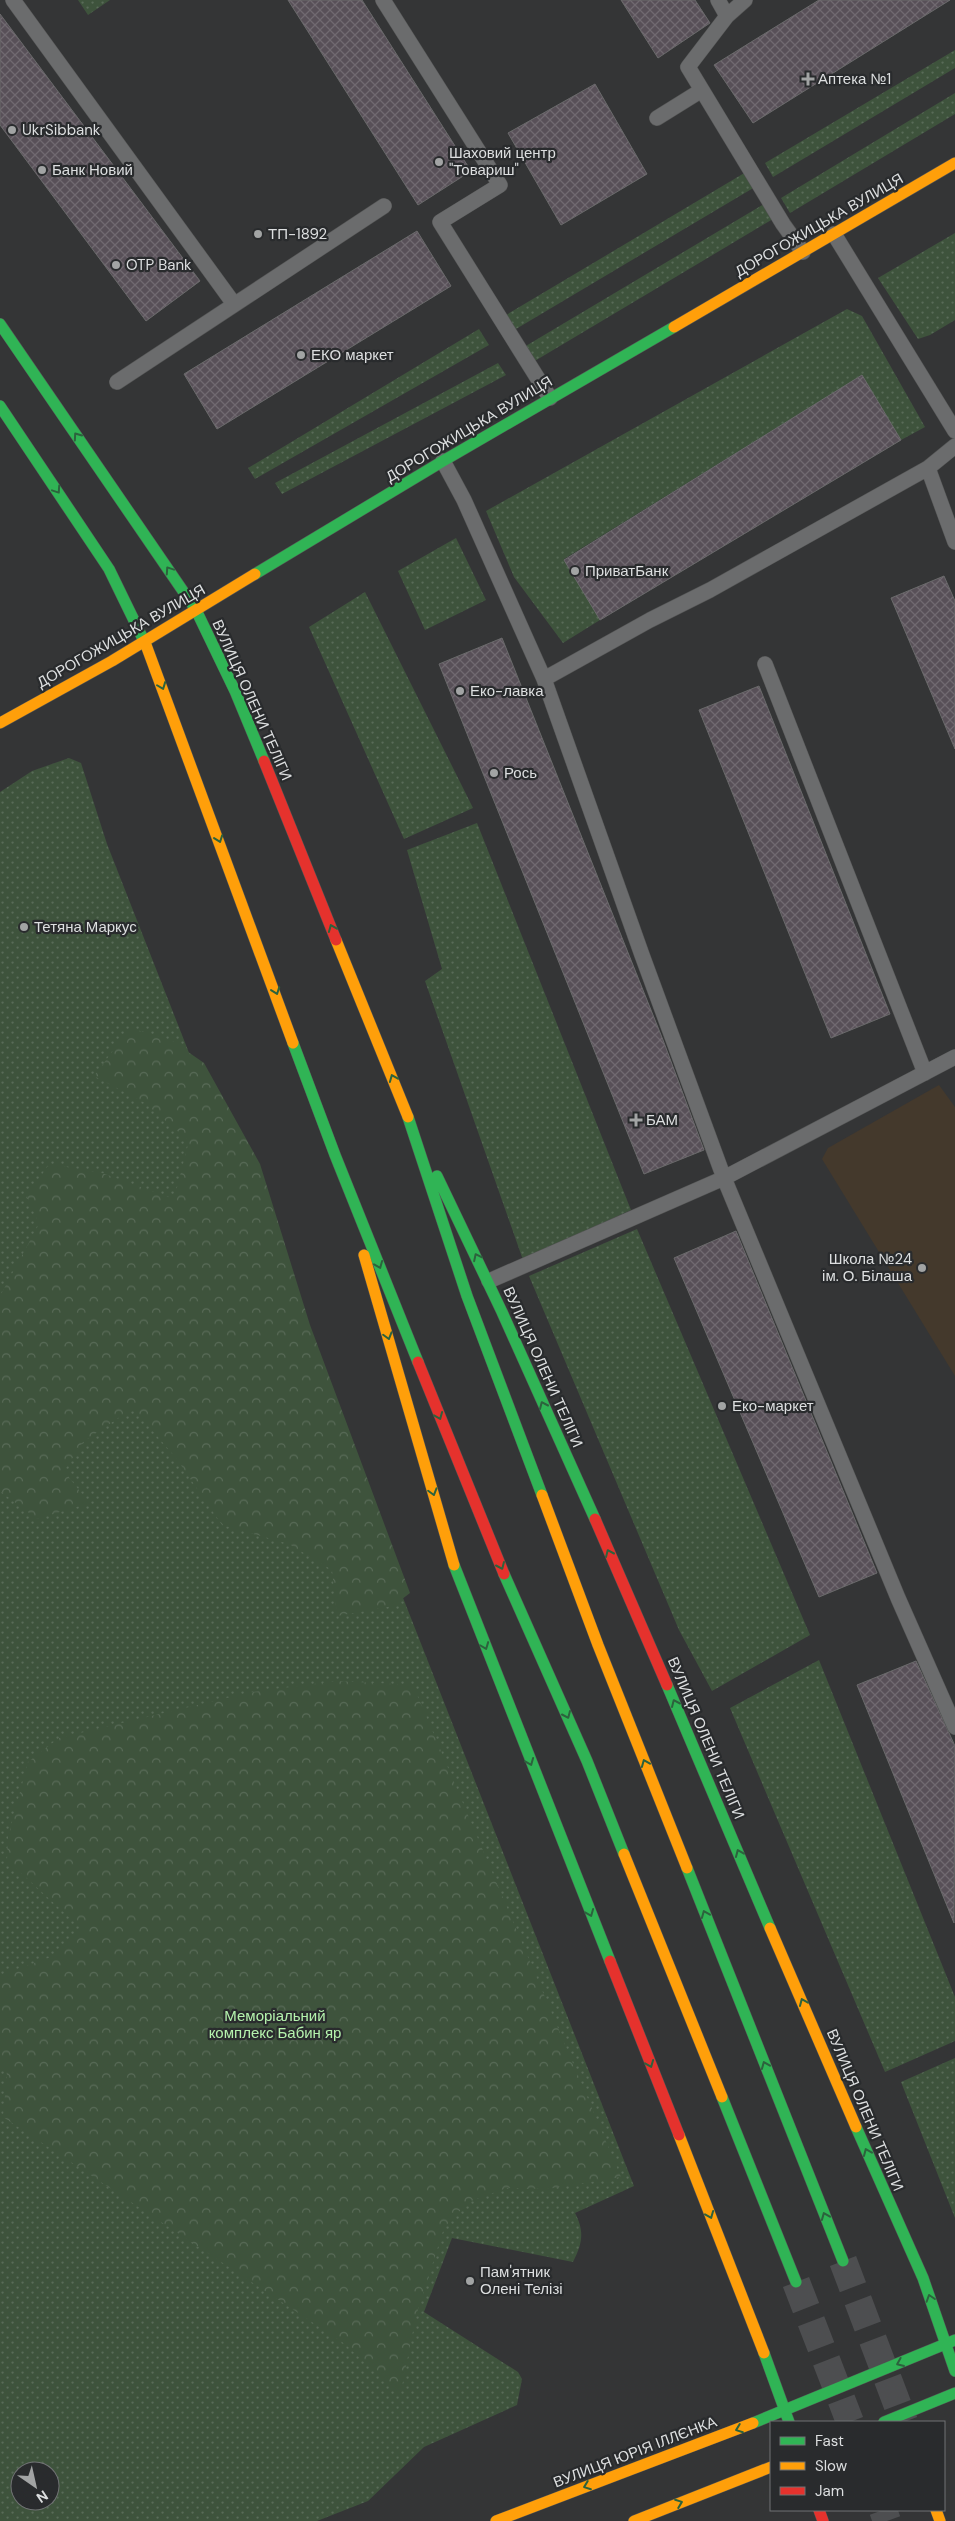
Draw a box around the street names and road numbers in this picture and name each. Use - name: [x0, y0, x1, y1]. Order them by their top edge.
- street label: ДОРОГОЖИЦЬКА ВУЛИЦЯ: [731, 169, 907, 281]
- street label: ДОРОГОЖИЦЬКА ВУЛИЦЯ: [382, 371, 556, 487]
- street label: ДОРОГОЖИЦЬКА ВУЛИЦЯ: [33, 580, 209, 692]
- street label: ВУЛИЦЯ ОЛЕНИ ТЕЛІГИ: [207, 616, 297, 784]
- street label: ВУЛИЦЯ ОЛЕНИ ТЕЛІГИ: [498, 1283, 588, 1451]
- street label: ВУЛИЦЯ ОЛЕНИ ТЕЛІГИ: [663, 1654, 749, 1822]
- street label: ВУЛИЦЯ ОЛЕНИ ТЕЛІГИ: [822, 2026, 908, 2194]
- street label: ВУЛИЦЯ ЮРІЯ ІЛЛЄНКА: [550, 2412, 720, 2492]

